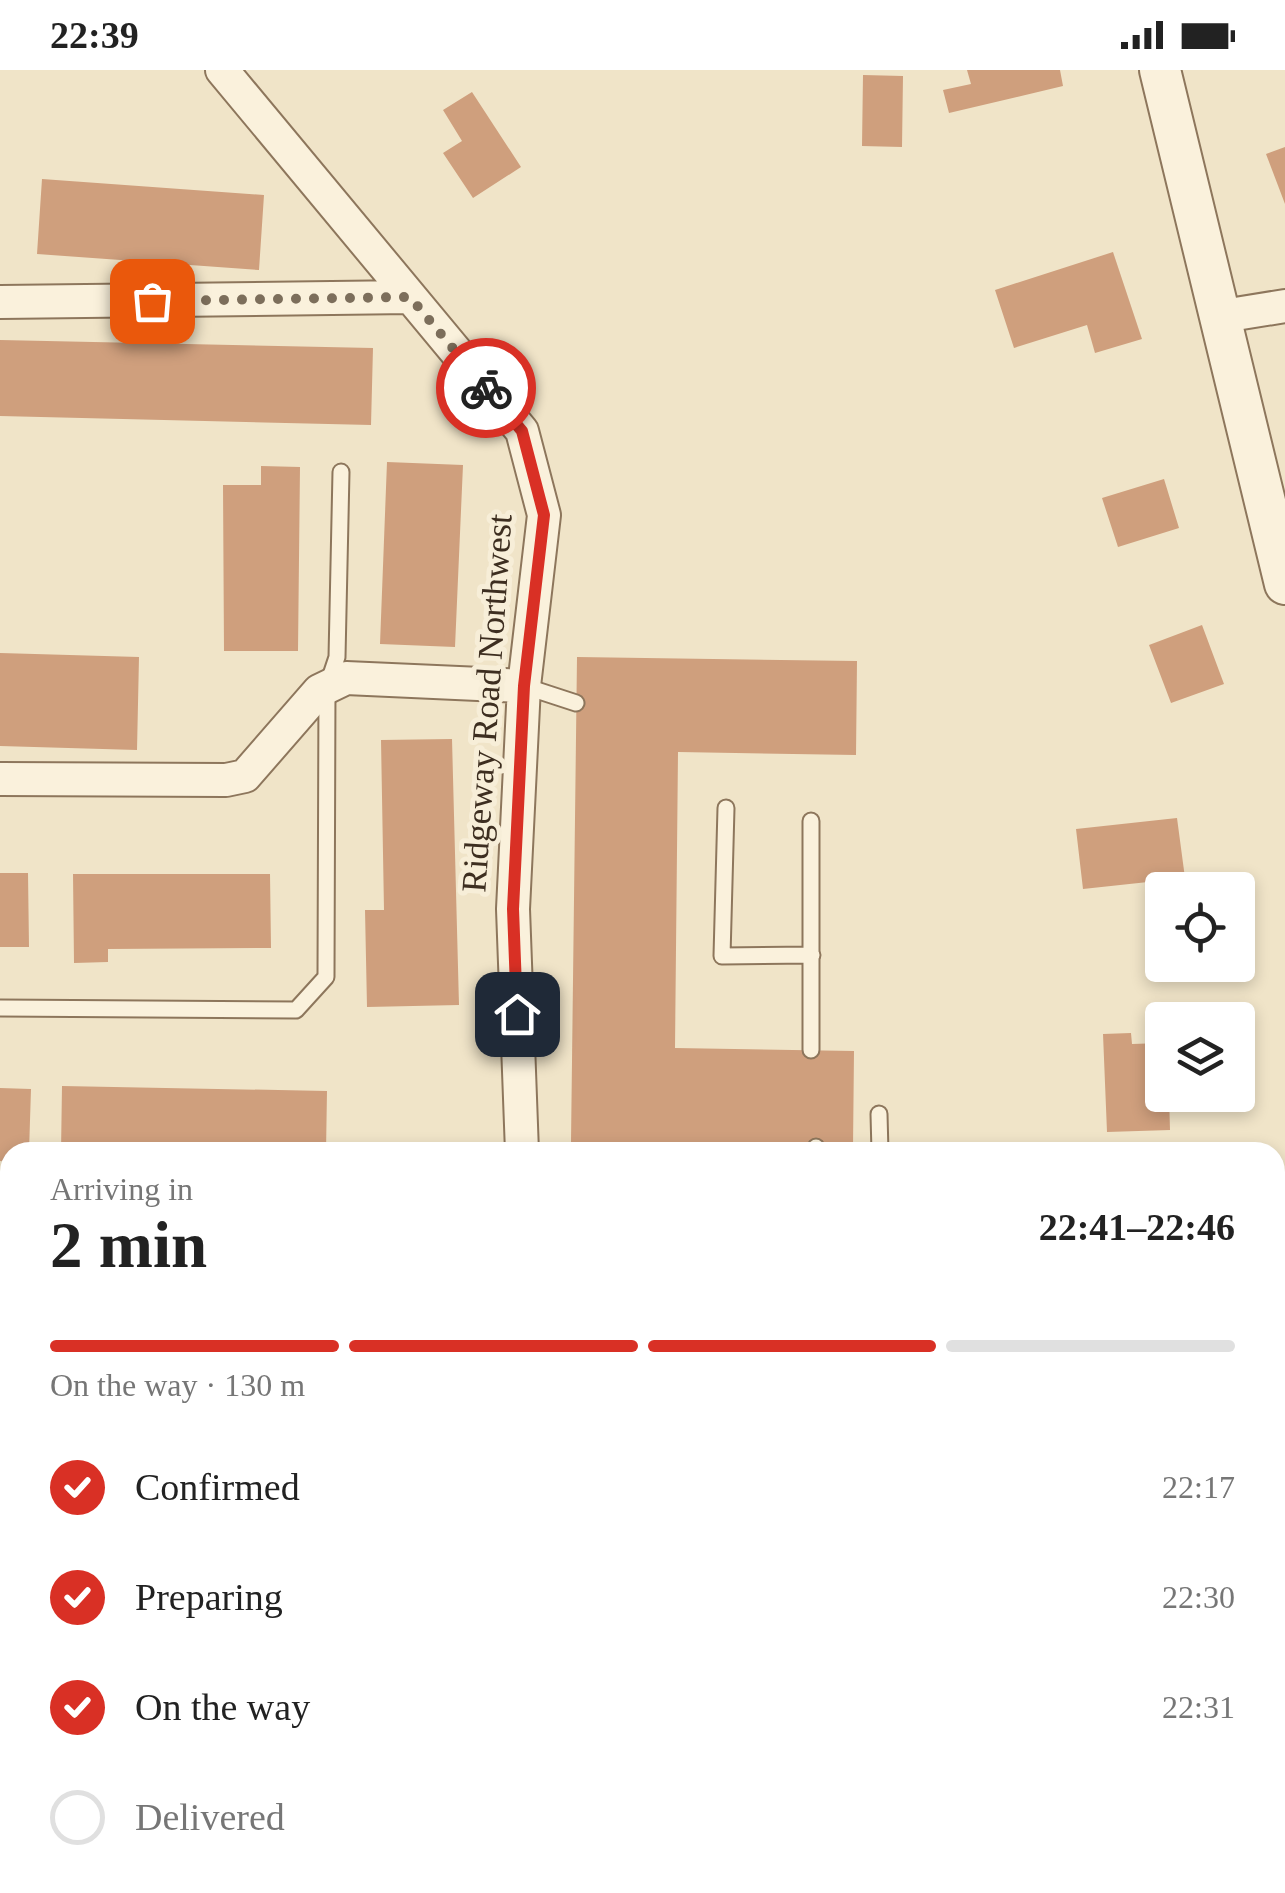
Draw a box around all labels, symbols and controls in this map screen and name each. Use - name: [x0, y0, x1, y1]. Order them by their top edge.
- text: 22:39: [50, 14, 139, 56]
- pin: [110, 259, 195, 344]
- icon: bag: [125, 274, 180, 329]
- courier: [436, 338, 536, 438]
- icon: bike: [459, 361, 514, 416]
- street label: Ridgeway Road Northwest: [454, 512, 520, 893]
- map controls: [1145, 872, 1255, 1112]
- button: locate: [1145, 872, 1255, 982]
- pin: [475, 972, 560, 1057]
- icon: home: [490, 987, 545, 1042]
- button: layers: [1145, 1002, 1255, 1112]
- text: Arriving in: [50, 1171, 193, 1207]
- text: 22:41–22:46: [1039, 1206, 1235, 1248]
- text: 2 min: [50, 1209, 207, 1281]
- text: On the way · 130 m: [50, 1367, 305, 1403]
- icon: check: [50, 1460, 105, 1515]
- text: Confirmed: [135, 1466, 300, 1508]
- text: 22:17: [1162, 1469, 1235, 1505]
- icon: check: [50, 1570, 105, 1625]
- text: Preparing: [135, 1576, 283, 1618]
- text: 22:30: [1162, 1579, 1235, 1615]
- icon: check: [50, 1680, 105, 1735]
- text: On the way: [135, 1686, 310, 1728]
- text: 22:31: [1162, 1689, 1235, 1725]
- text: Delivered: [135, 1796, 285, 1838]

